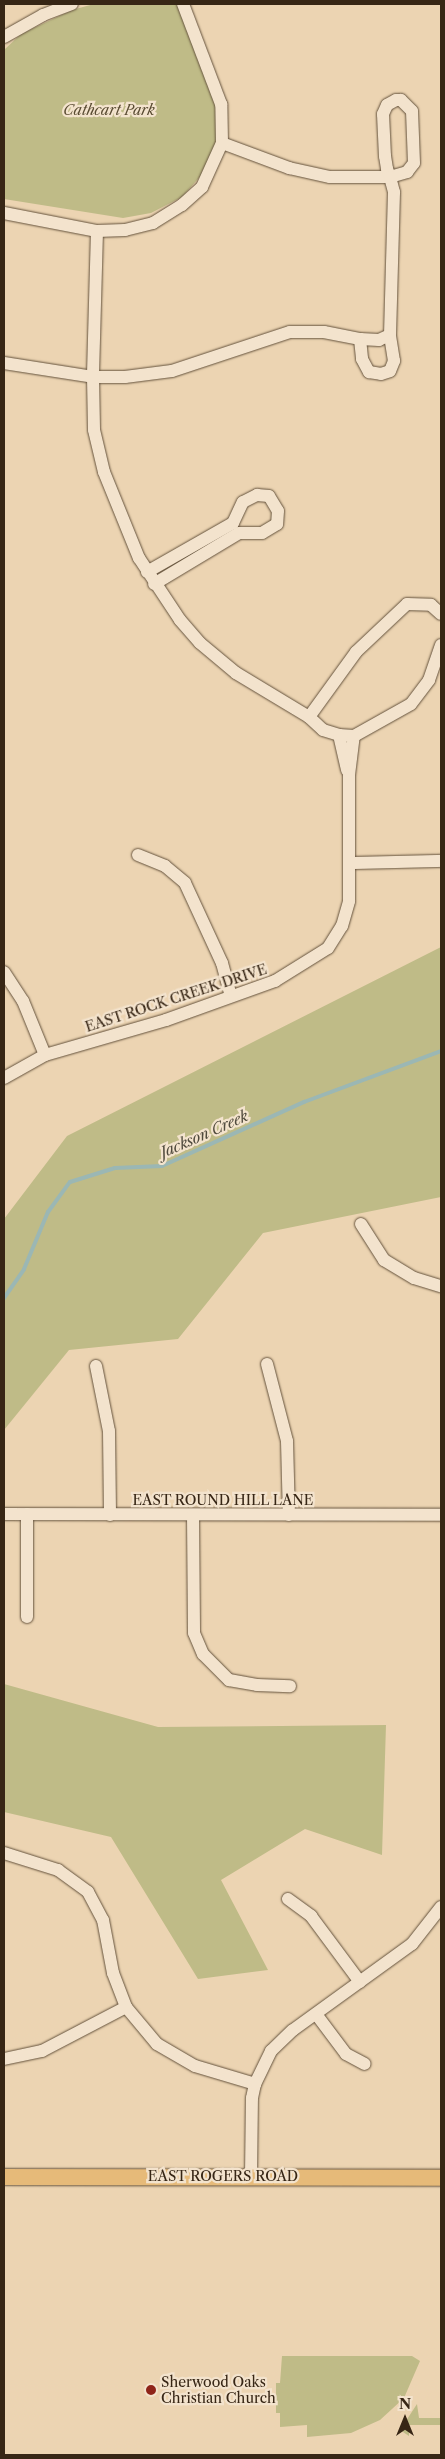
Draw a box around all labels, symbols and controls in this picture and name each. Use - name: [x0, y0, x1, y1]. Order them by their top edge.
- park label: Cathcart Park: [63, 102, 155, 118]
- street label: EAST ROCK CREEK DRIVE: [82, 960, 270, 1036]
- water label: Jackson Creek: [157, 1107, 251, 1161]
- street label: EAST ROUND HILL LANE: [132, 1492, 314, 1508]
- street label: EAST ROGERS ROAD: [148, 2168, 298, 2184]
- place label: Sherwood Oaks Christian Church: [161, 2374, 276, 2406]
- marker: Sherwood Oaks Christian Church: [145, 2384, 157, 2396]
- north arrow: [380, 2394, 430, 2444]
- text: N: [399, 2395, 411, 2413]

